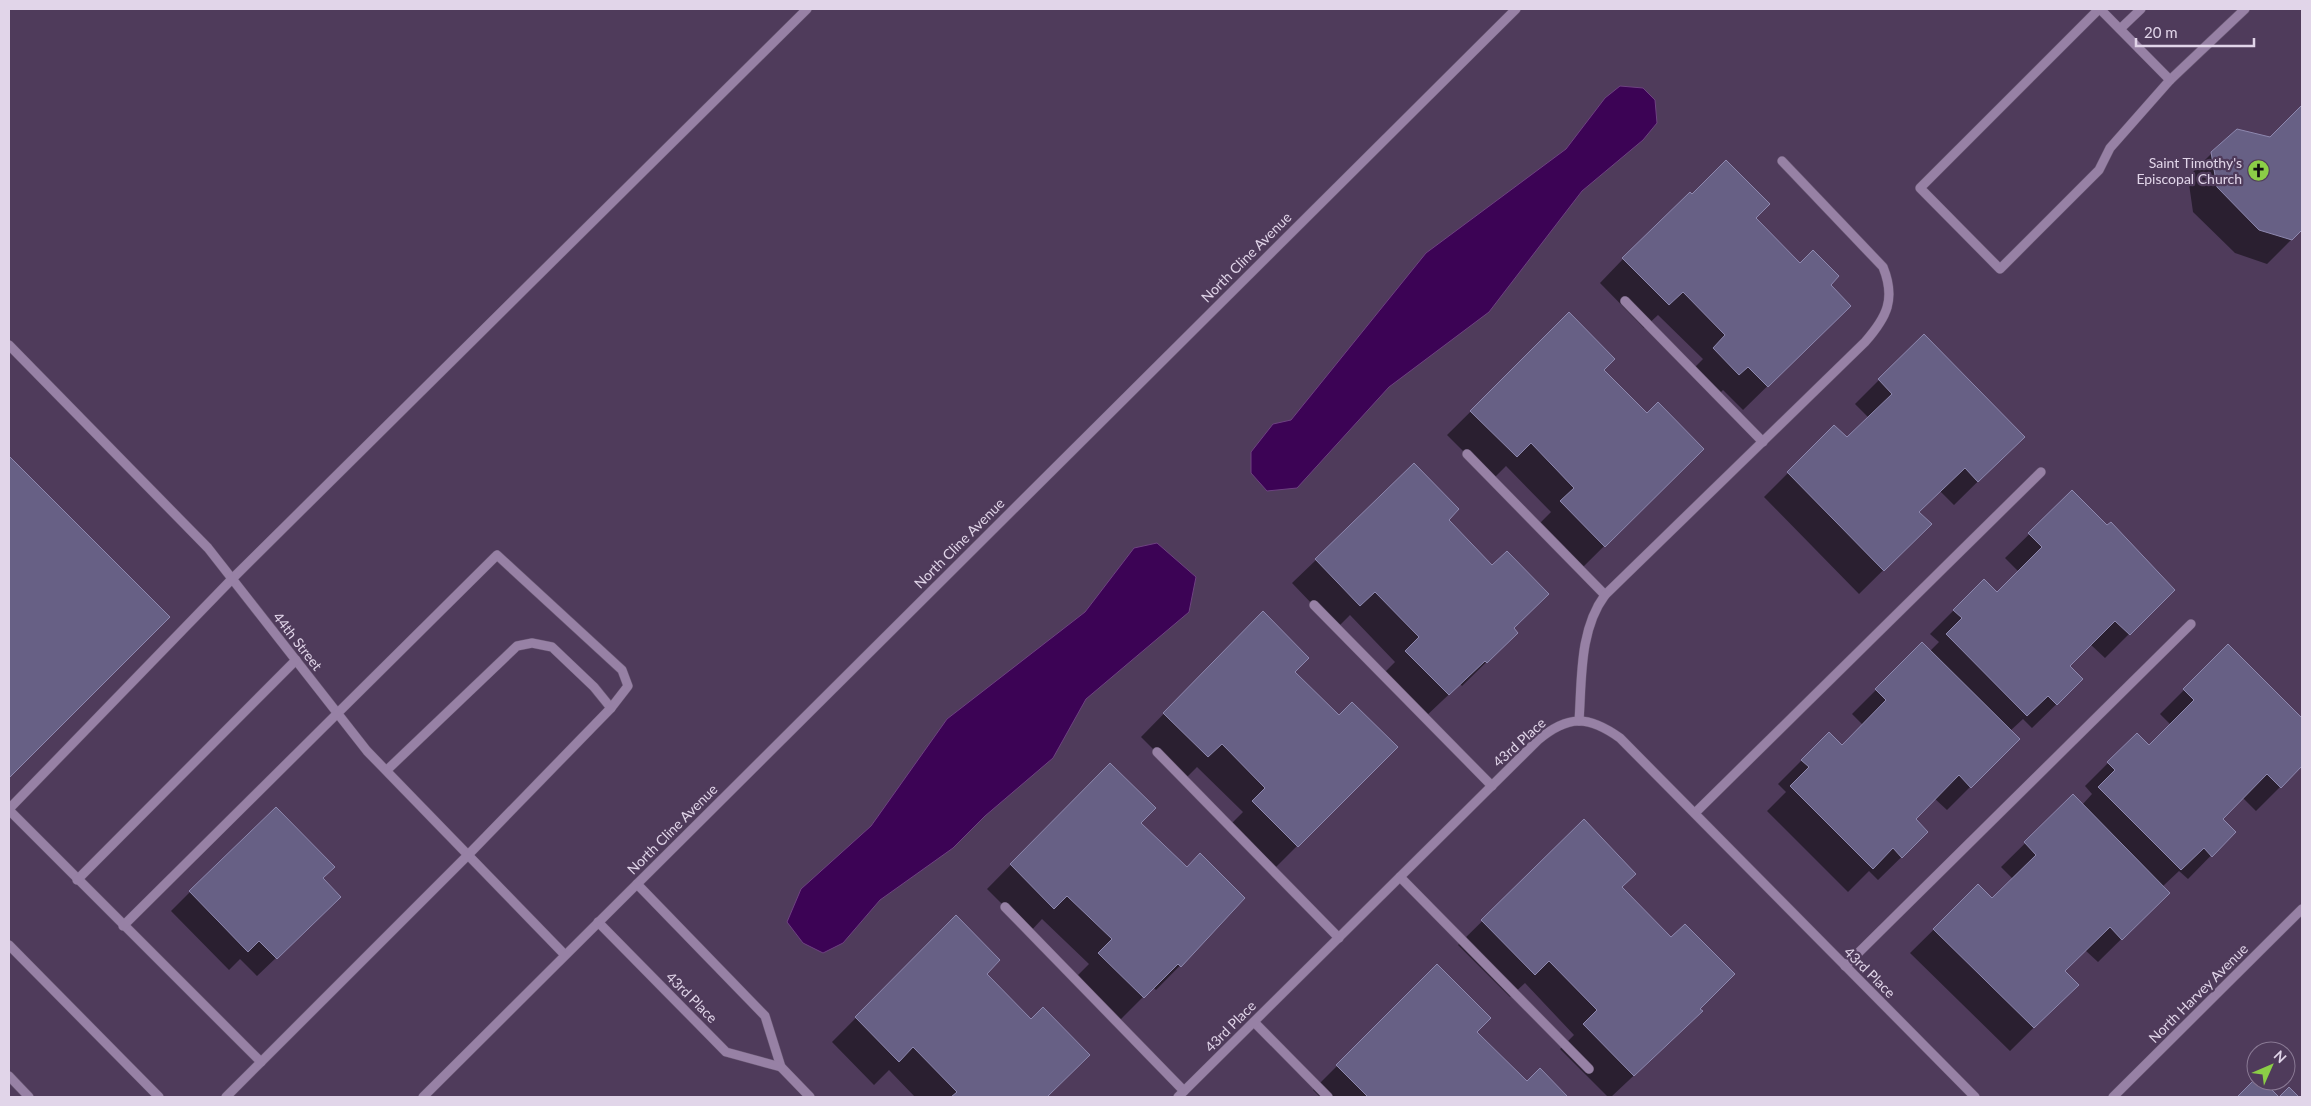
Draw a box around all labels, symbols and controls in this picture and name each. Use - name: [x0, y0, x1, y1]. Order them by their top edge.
- scale bar: [2136, 15, 2254, 47]
- text: 20 m: [2144, 23, 2178, 41]
- place label: Saint Timothy's Episcopal Church: [2136, 154, 2242, 187]
- church icon: Saint Timothy's Episcopal Church: [2246, 158, 2270, 182]
- street label: North Cline Avenue: [1197, 208, 1295, 306]
- street label: North Cline Avenue: [910, 494, 1008, 592]
- street label: 44th Street: [270, 608, 326, 674]
- street label: 43rd Place: [1489, 714, 1549, 770]
- street label: North Cline Avenue: [623, 780, 721, 878]
- street label: North Harvey Avenue: [2145, 940, 2251, 1046]
- street label: 43rd Place: [1841, 943, 1899, 1001]
- street label: 43rd Place: [663, 968, 721, 1026]
- street label: 43rd Place: [1201, 997, 1259, 1055]
- north arrow: [2246, 1041, 2296, 1091]
- text: N: [2271, 1047, 2290, 1066]

